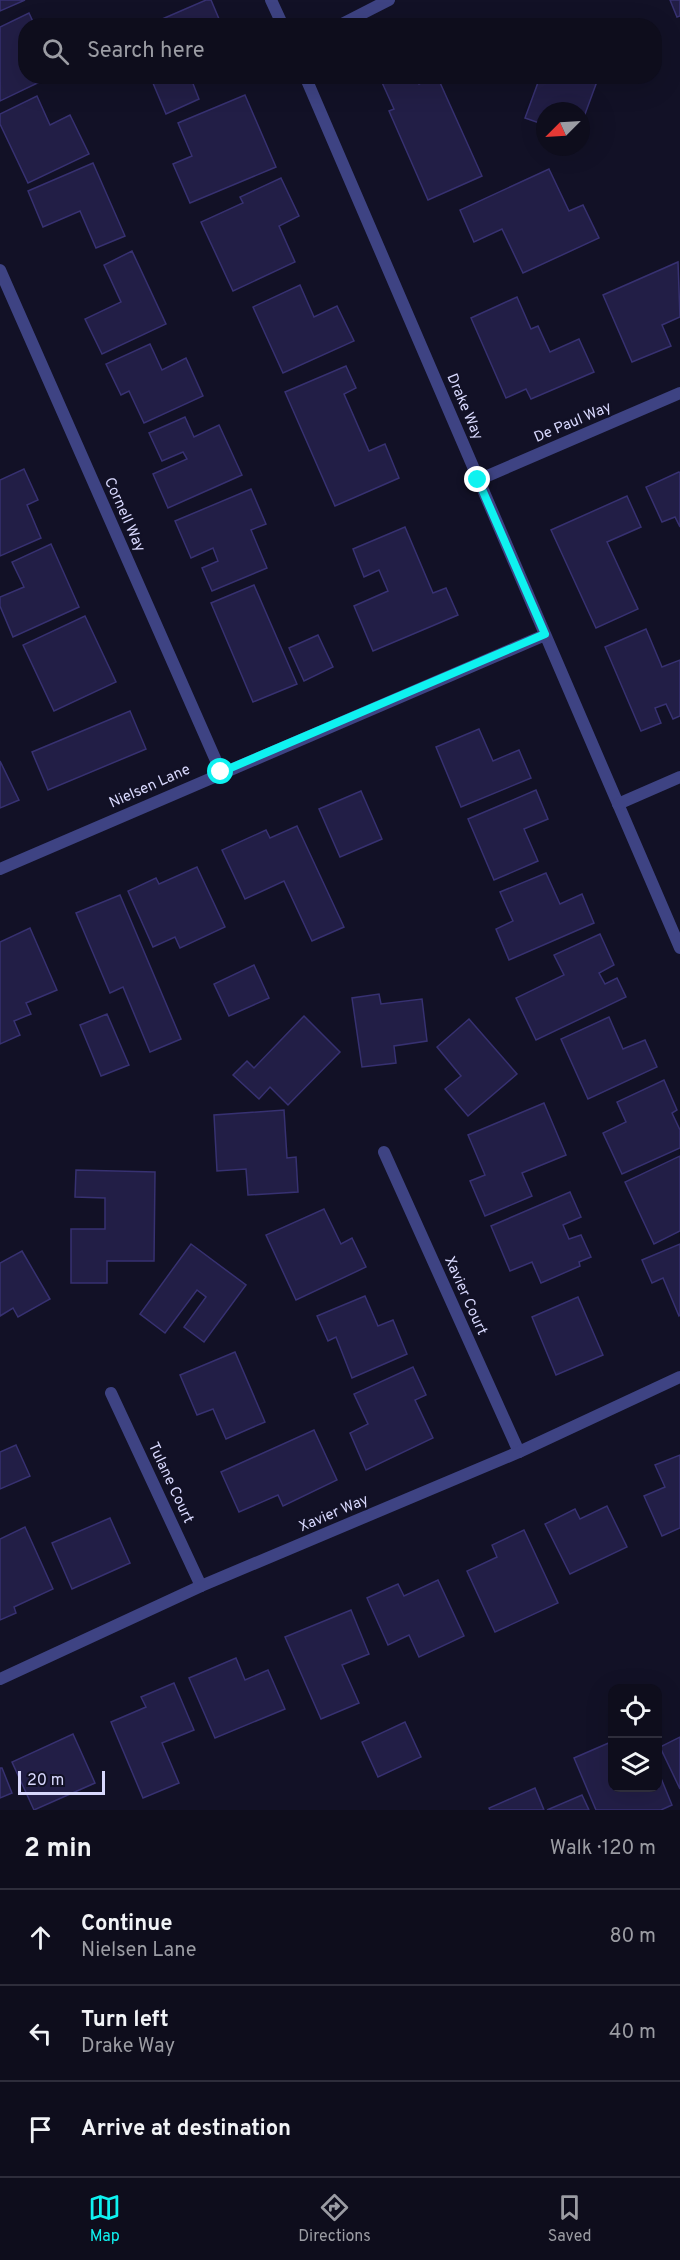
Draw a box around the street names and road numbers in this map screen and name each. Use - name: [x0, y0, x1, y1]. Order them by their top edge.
- street label: Drake Way: [441, 371, 487, 443]
- street label: De Paul Way: [531, 398, 615, 448]
- street label: Cornell Way: [99, 475, 149, 555]
- street label: Nielsen Lane: [107, 761, 193, 813]
- street label: Xavier Court: [439, 1254, 491, 1338]
- street label: Tulane Court: [143, 1439, 197, 1527]
- street label: Xavier Way: [296, 1491, 372, 1537]

